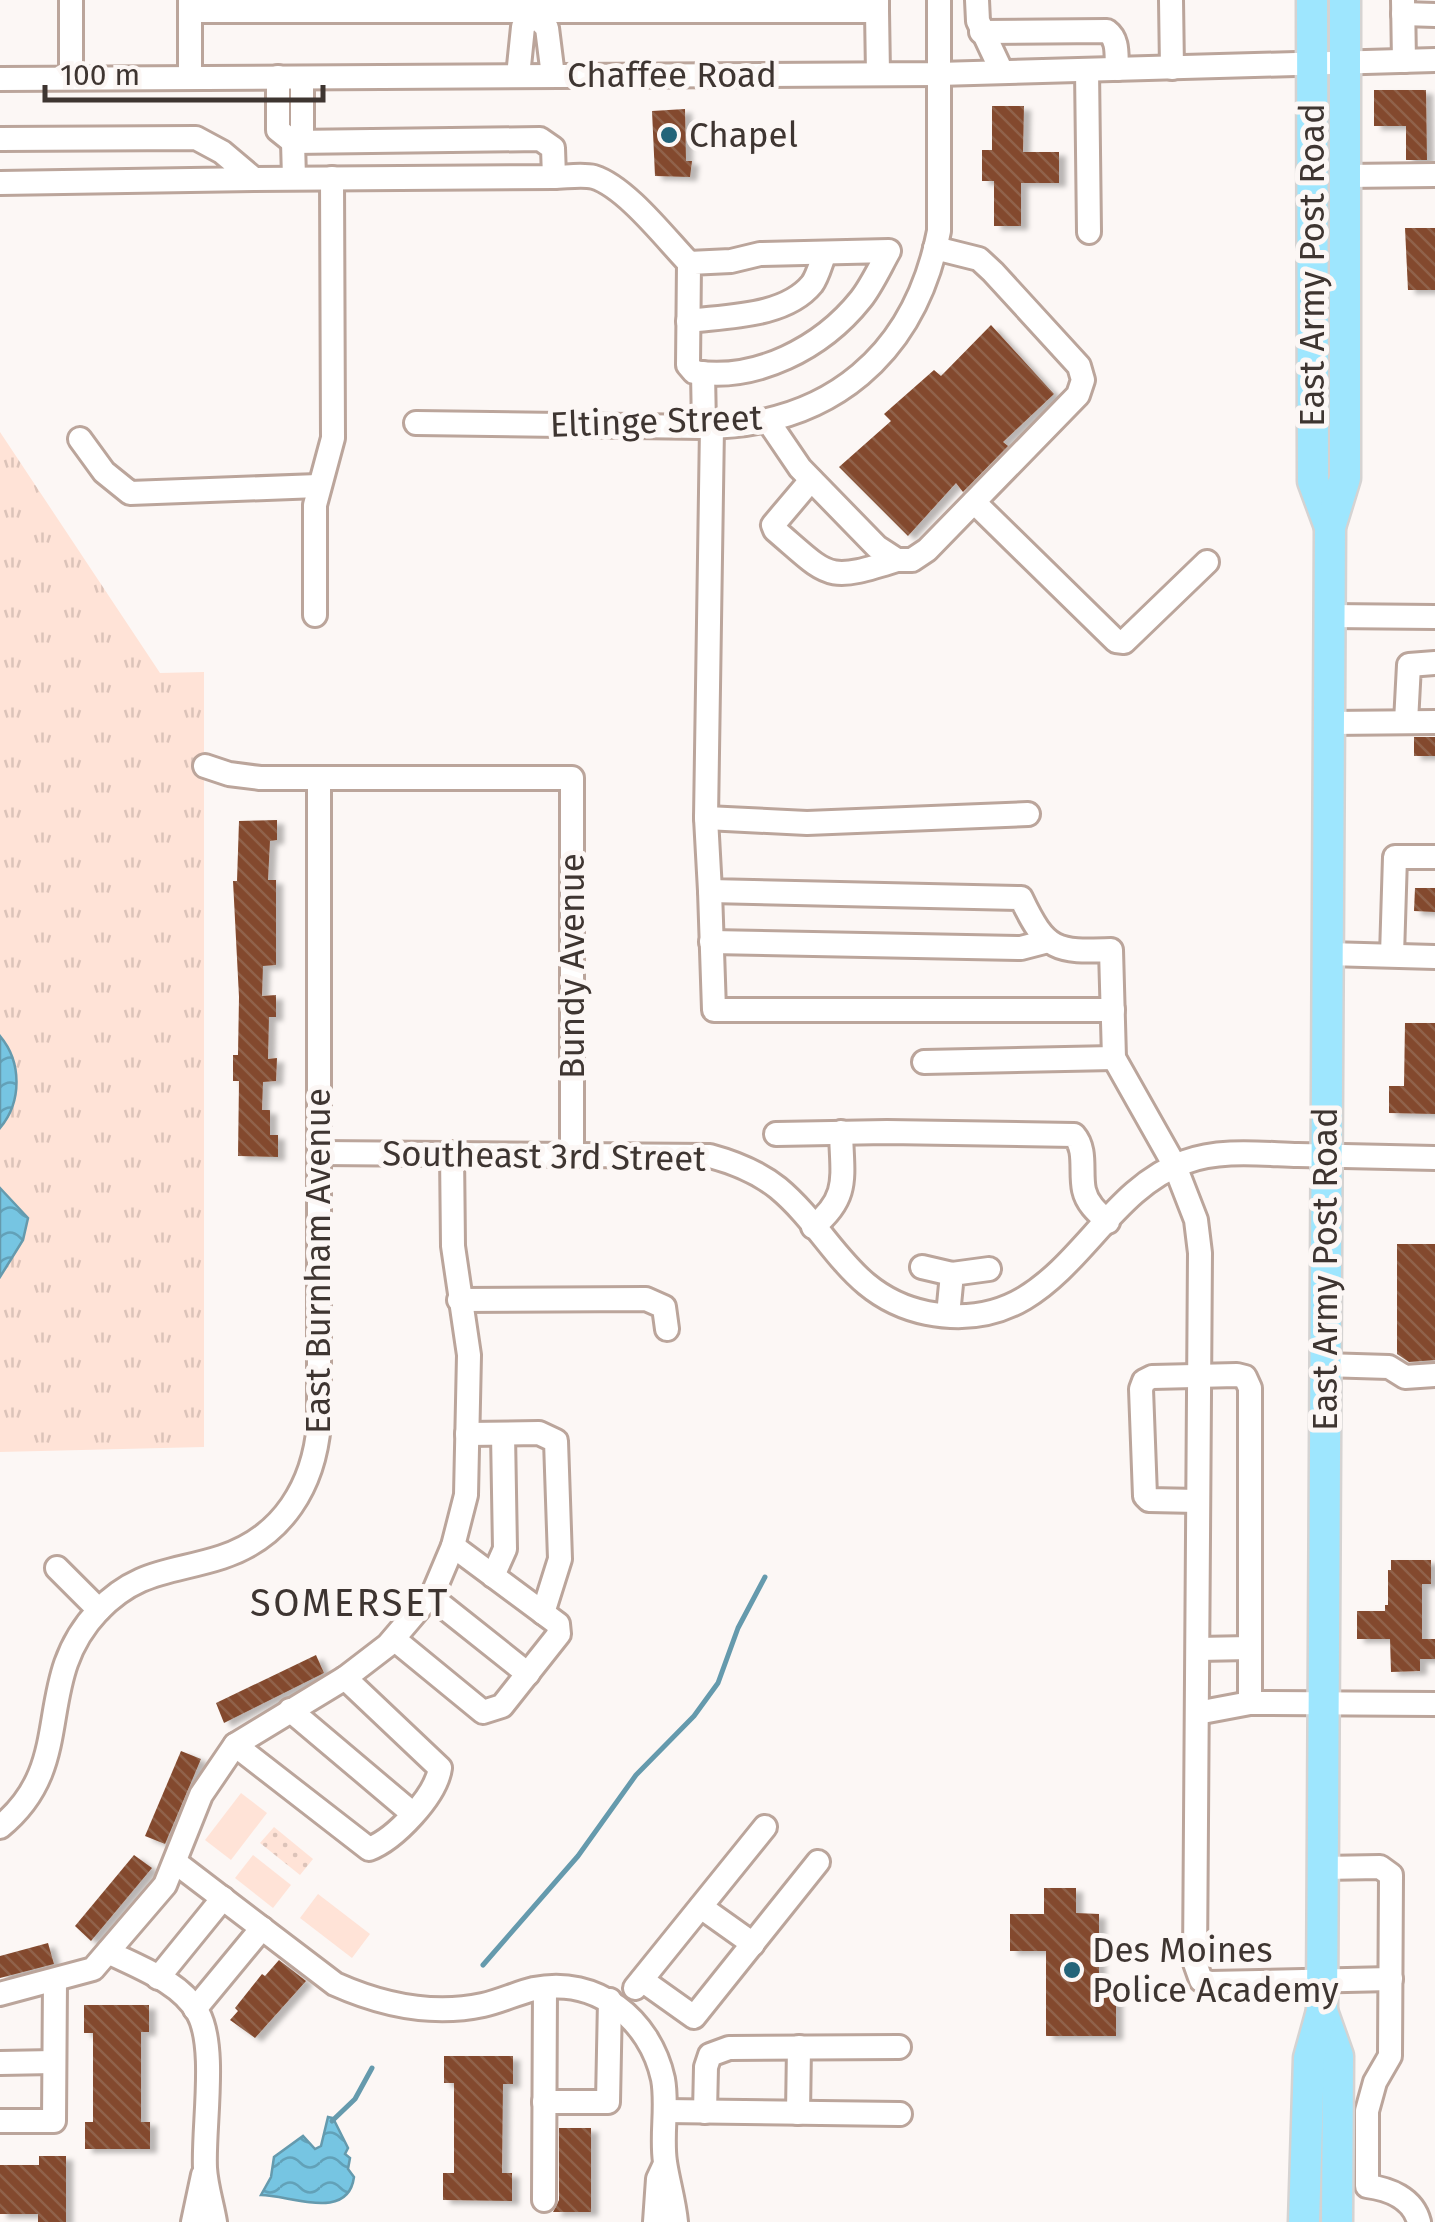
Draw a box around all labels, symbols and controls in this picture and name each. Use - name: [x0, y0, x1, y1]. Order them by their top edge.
- scale bar: [45, 40, 322, 102]
- street label: Chaffee Road: [567, 54, 777, 96]
- text: 100 m: [60, 57, 140, 93]
- street label: East Army Post Road: [1291, 103, 1333, 427]
- place label: Chapel: [689, 114, 798, 156]
- marker: Chapel: [658, 124, 680, 146]
- street label: Eltinge Street: [549, 396, 763, 446]
- street label: Bundy Avenue: [551, 853, 593, 1079]
- street label: East Burnham Avenue: [297, 1088, 339, 1434]
- street label: East Army Post Road: [1304, 1107, 1346, 1431]
- street label: Southeast 3rd Street: [382, 1132, 707, 1180]
- district label: SOMERSET: [250, 1580, 450, 1626]
- place label: Des Moines Police Academy: [1092, 1929, 1339, 2011]
- marker: Des Moines Police Academy: [1061, 1959, 1083, 1981]

